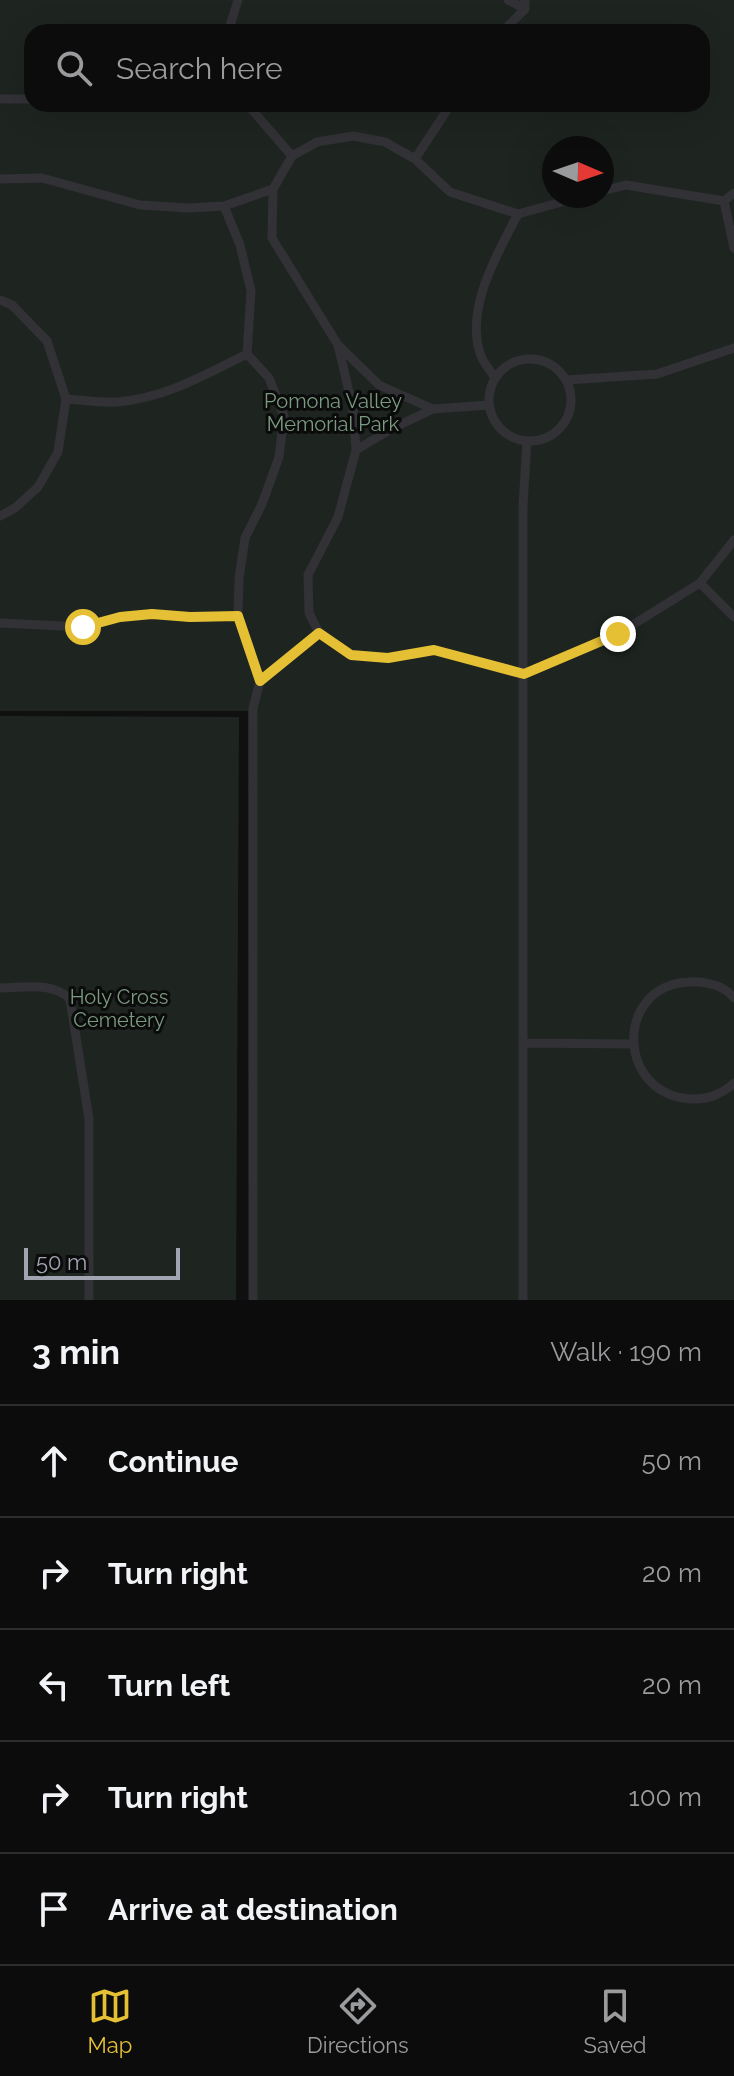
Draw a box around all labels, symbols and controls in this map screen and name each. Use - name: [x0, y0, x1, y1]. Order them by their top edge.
- search box: [24, 24, 710, 112]
- icon: search: [52, 46, 96, 90]
- text: Search here: [116, 51, 283, 86]
- north arrow: [542, 136, 614, 208]
- park label: Pomona Valley Memorial Park: [264, 389, 402, 436]
- route start: [65, 609, 101, 645]
- route end: [600, 616, 636, 652]
- park label: Holy Cross Cemetery: [70, 985, 168, 1032]
- scale bar: [24, 1244, 180, 1280]
- text: 50 m: [36, 1249, 87, 1275]
- text: 3 min: [32, 1332, 120, 1372]
- text: Walk · 190 m: [550, 1337, 702, 1367]
- icon: ahead: [32, 1439, 76, 1483]
- text: Continue: [108, 1444, 239, 1479]
- text: 50 m: [641, 1446, 702, 1476]
- icon: right: [32, 1551, 76, 1595]
- text: Turn right: [108, 1556, 248, 1591]
- text: 20 m: [642, 1558, 702, 1588]
- icon: left: [32, 1663, 76, 1707]
- text: Turn left: [108, 1668, 230, 1703]
- text: 20 m: [642, 1670, 702, 1700]
- icon: right: [32, 1775, 76, 1819]
- text: Turn right: [108, 1780, 248, 1815]
- text: 100 m: [629, 1782, 702, 1812]
- icon: arrive: [32, 1887, 76, 1931]
- text: Arrive at destination: [108, 1892, 398, 1927]
- tab: Map: [87, 1984, 132, 2058]
- tab: Directions: [307, 1984, 409, 2058]
- tab: Saved: [584, 1984, 647, 2058]

